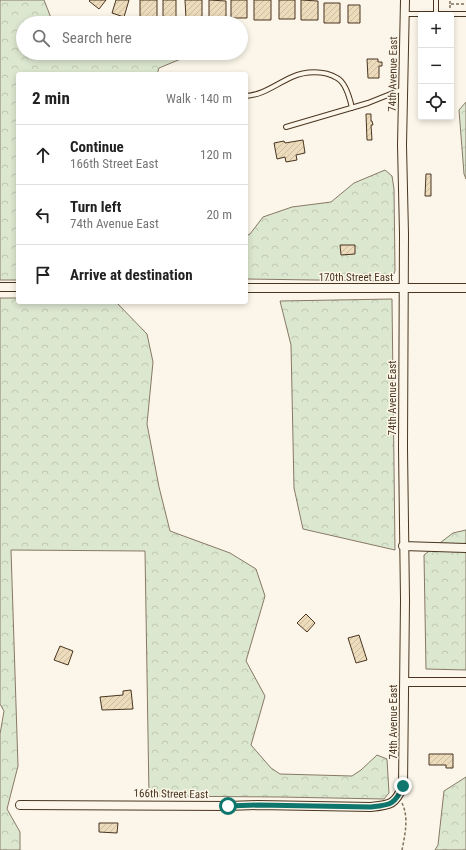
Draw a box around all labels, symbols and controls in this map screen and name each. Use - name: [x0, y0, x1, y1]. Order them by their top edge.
- map controls: [418, 12, 454, 120]
- button: +: [418, 12, 454, 48]
- search box: [16, 16, 248, 60]
- icon: search: [30, 27, 52, 49]
- text: Search here: [62, 29, 132, 47]
- street label: 74th Avenue East: [386, 36, 400, 112]
- button: −: [418, 48, 454, 84]
- button: locate: [418, 84, 454, 120]
- text: 2 min: [32, 88, 70, 108]
- text: Walk · 140 m: [166, 91, 232, 106]
- text: Continue: [70, 138, 124, 156]
- icon: ahead: [32, 144, 54, 166]
- text: 120 m: [200, 147, 232, 162]
- text: 166th Street East: [70, 156, 158, 171]
- text: Turn left: [70, 198, 121, 216]
- icon: left: [32, 204, 54, 226]
- text: 20 m: [206, 207, 232, 222]
- text: 74th Avenue East: [70, 216, 159, 231]
- icon: arrive: [32, 264, 54, 286]
- text: Arrive at destination: [70, 266, 193, 284]
- street label: 170th Street East: [319, 271, 393, 284]
- street label: 74th Avenue East: [386, 360, 399, 436]
- street label: 74th Avenue East: [387, 684, 400, 760]
- route end: [394, 777, 412, 795]
- street label: 166th Street East: [134, 787, 208, 801]
- route start: [219, 797, 237, 815]

